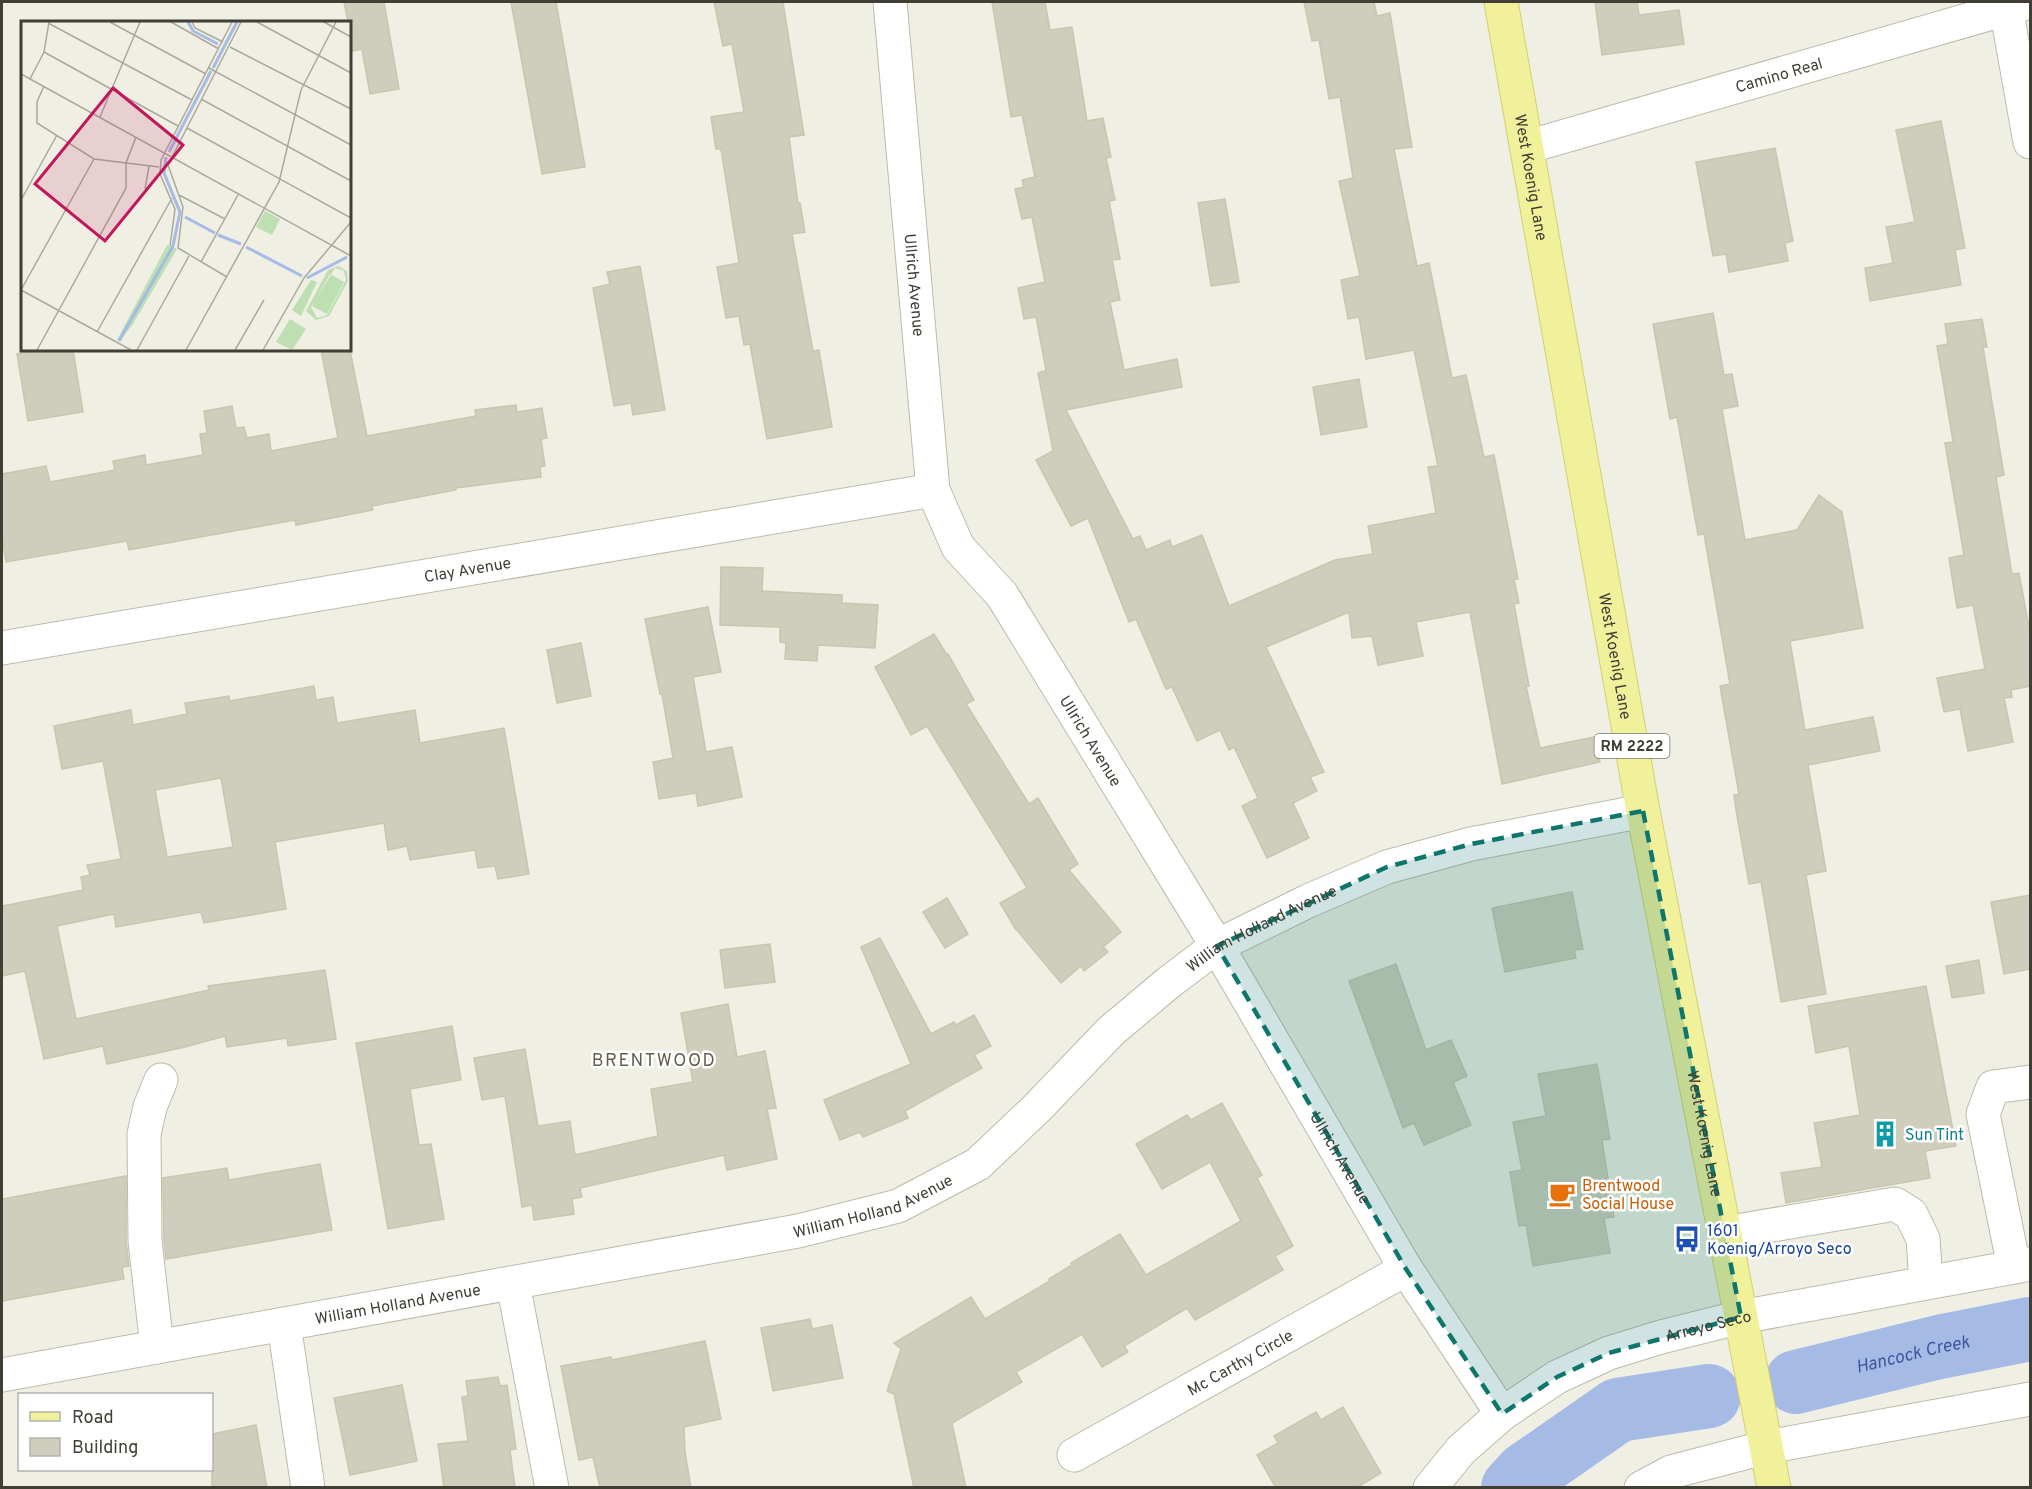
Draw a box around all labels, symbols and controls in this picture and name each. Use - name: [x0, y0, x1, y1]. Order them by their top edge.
- inset map: [21, 21, 351, 351]
- street label: Camino Real: [1733, 54, 1825, 98]
- street label: West Koenig Lane: [1509, 113, 1551, 243]
- street label: Ullrich Avenue: [898, 233, 927, 337]
- street label: Clay Avenue: [423, 554, 513, 588]
- street label: West Koenig Lane: [1593, 591, 1635, 721]
- street label: Ullrich Avenue: [1054, 692, 1125, 791]
- road number: RM 2222: [1594, 734, 1670, 758]
- street label: William Holland Avenue: [1183, 882, 1340, 978]
- district label: BRENTWOOD: [592, 1050, 716, 1073]
- street label: West Koenig Lane: [1681, 1069, 1725, 1199]
- street label: Ullrich Avenue: [1304, 1109, 1374, 1208]
- building icon: Sun Tint: [1870, 1119, 1900, 1149]
- place label: Sun Tint: [1905, 1126, 1964, 1146]
- street label: William Holland Avenue: [791, 1171, 957, 1244]
- place label: Brentwood Social House: [1582, 1177, 1674, 1215]
- cafe icon: Brentwood Social House: [1547, 1179, 1577, 1209]
- place label: 1601 Koenig/Arroyo Seco: [1707, 1222, 1852, 1260]
- bus stop icon: 1601 Koenig/Arroyo Seco: [1672, 1224, 1702, 1254]
- street label: William Holland Avenue: [313, 1281, 482, 1330]
- street label: Arroyo Seco: [1663, 1307, 1753, 1348]
- street label: Mc Carthy Circle: [1184, 1326, 1297, 1401]
- water label: Hancock Creek: [1854, 1331, 1973, 1380]
- legend: [18, 1393, 213, 1471]
- text: Road: [72, 1407, 114, 1430]
- text: Building: [72, 1437, 138, 1460]

